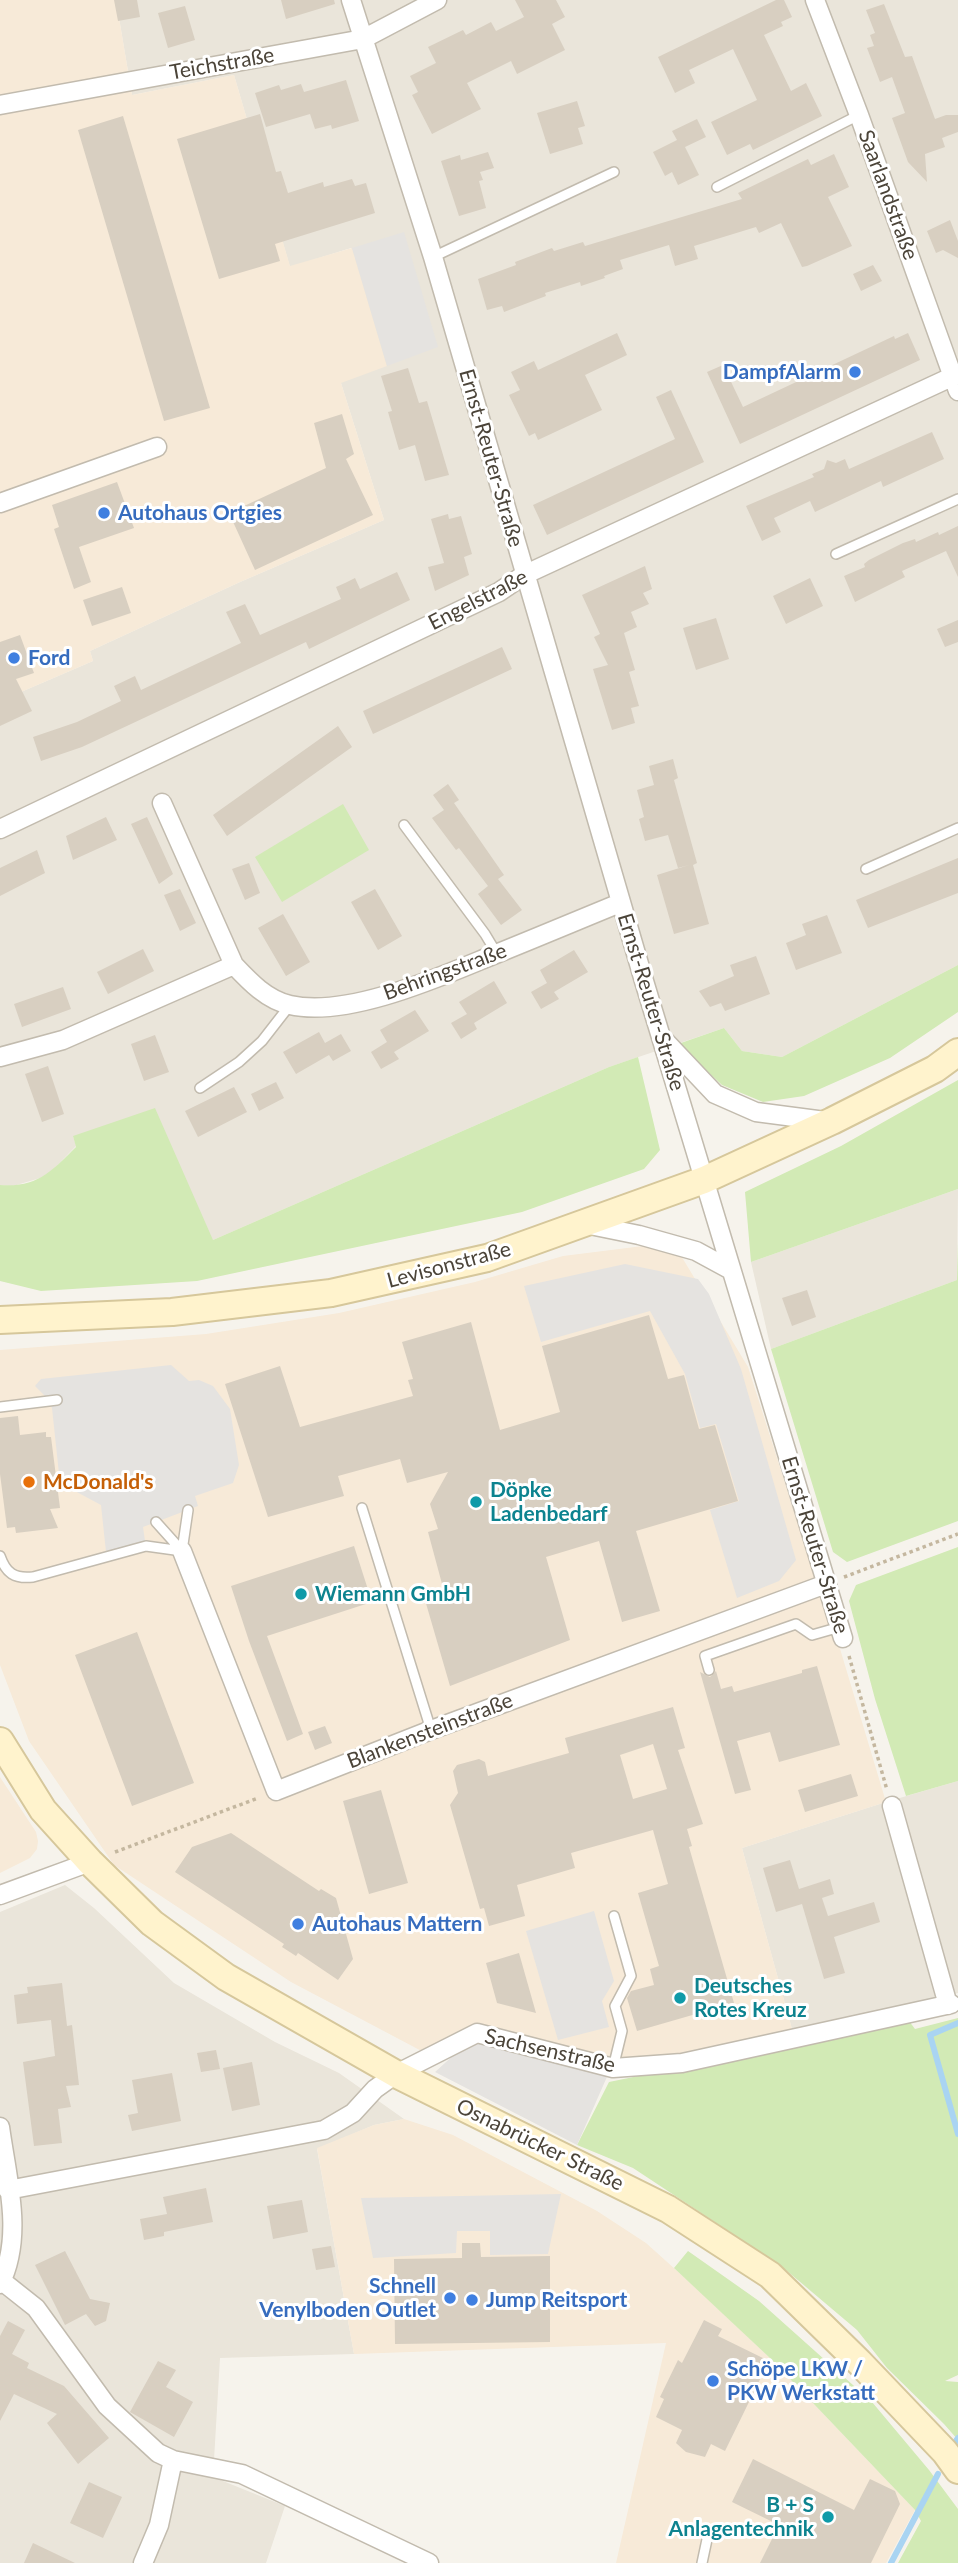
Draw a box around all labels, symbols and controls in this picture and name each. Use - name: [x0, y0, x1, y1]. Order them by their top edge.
- street label: Teichstraße: [168, 42, 276, 86]
- street label: Saarlandstraße: [853, 127, 923, 263]
- place label: DampfAlarm: [723, 359, 841, 385]
- marker: DampfAlarm: [847, 364, 863, 380]
- street label: Ernst-Reuter-Straße: [454, 366, 528, 550]
- place label: Autohaus Ortgies: [118, 500, 282, 526]
- marker: Autohaus Ortgies: [96, 505, 112, 521]
- street label: Engelstraße: [424, 564, 532, 636]
- place label: Ford: [28, 645, 70, 671]
- marker: Ford: [6, 650, 22, 666]
- street label: Ernst-Reuter-Straße: [612, 910, 690, 1094]
- street label: Behringstraße: [380, 938, 510, 1006]
- street label: Levisonstraße: [384, 1236, 514, 1294]
- street label: Ernst-Reuter-Straße: [776, 1453, 854, 1637]
- place label: McDonald's: [43, 1469, 154, 1495]
- marker: McDonald's: [21, 1474, 37, 1490]
- place label: Döpke Ladenbedarf: [490, 1477, 608, 1527]
- marker: Döpke Ladenbedarf: [468, 1494, 484, 1510]
- place label: Wiemann GmbH: [315, 1581, 471, 1607]
- marker: Wiemann GmbH: [293, 1586, 309, 1602]
- street label: Blankensteinstraße: [344, 1688, 516, 1774]
- place label: Autohaus Mattern: [312, 1911, 482, 1937]
- marker: Autohaus Mattern: [290, 1916, 306, 1932]
- place label: Deutsches Rotes Kreuz: [694, 1973, 807, 2023]
- marker: Deutsches Rotes Kreuz: [672, 1990, 688, 2006]
- street label: Sachsenstraße: [482, 2024, 618, 2078]
- street label: Osnabrücker Straße: [452, 2094, 628, 2196]
- place label: Schnell Venylboden Outlet: [259, 2273, 436, 2323]
- place label: Jump Reitsport: [486, 2287, 627, 2313]
- marker: Schnell Venylboden Outlet: [442, 2290, 458, 2306]
- marker: Jump Reitsport: [464, 2292, 480, 2308]
- place label: Schöpe LKW / PKW Werkstatt: [727, 2356, 875, 2406]
- marker: Schöpe LKW / PKW Werkstatt: [705, 2373, 721, 2389]
- place label: B + S Anlagentechnik: [669, 2492, 814, 2542]
- marker: B + S Anlagentechnik: [820, 2509, 836, 2525]

